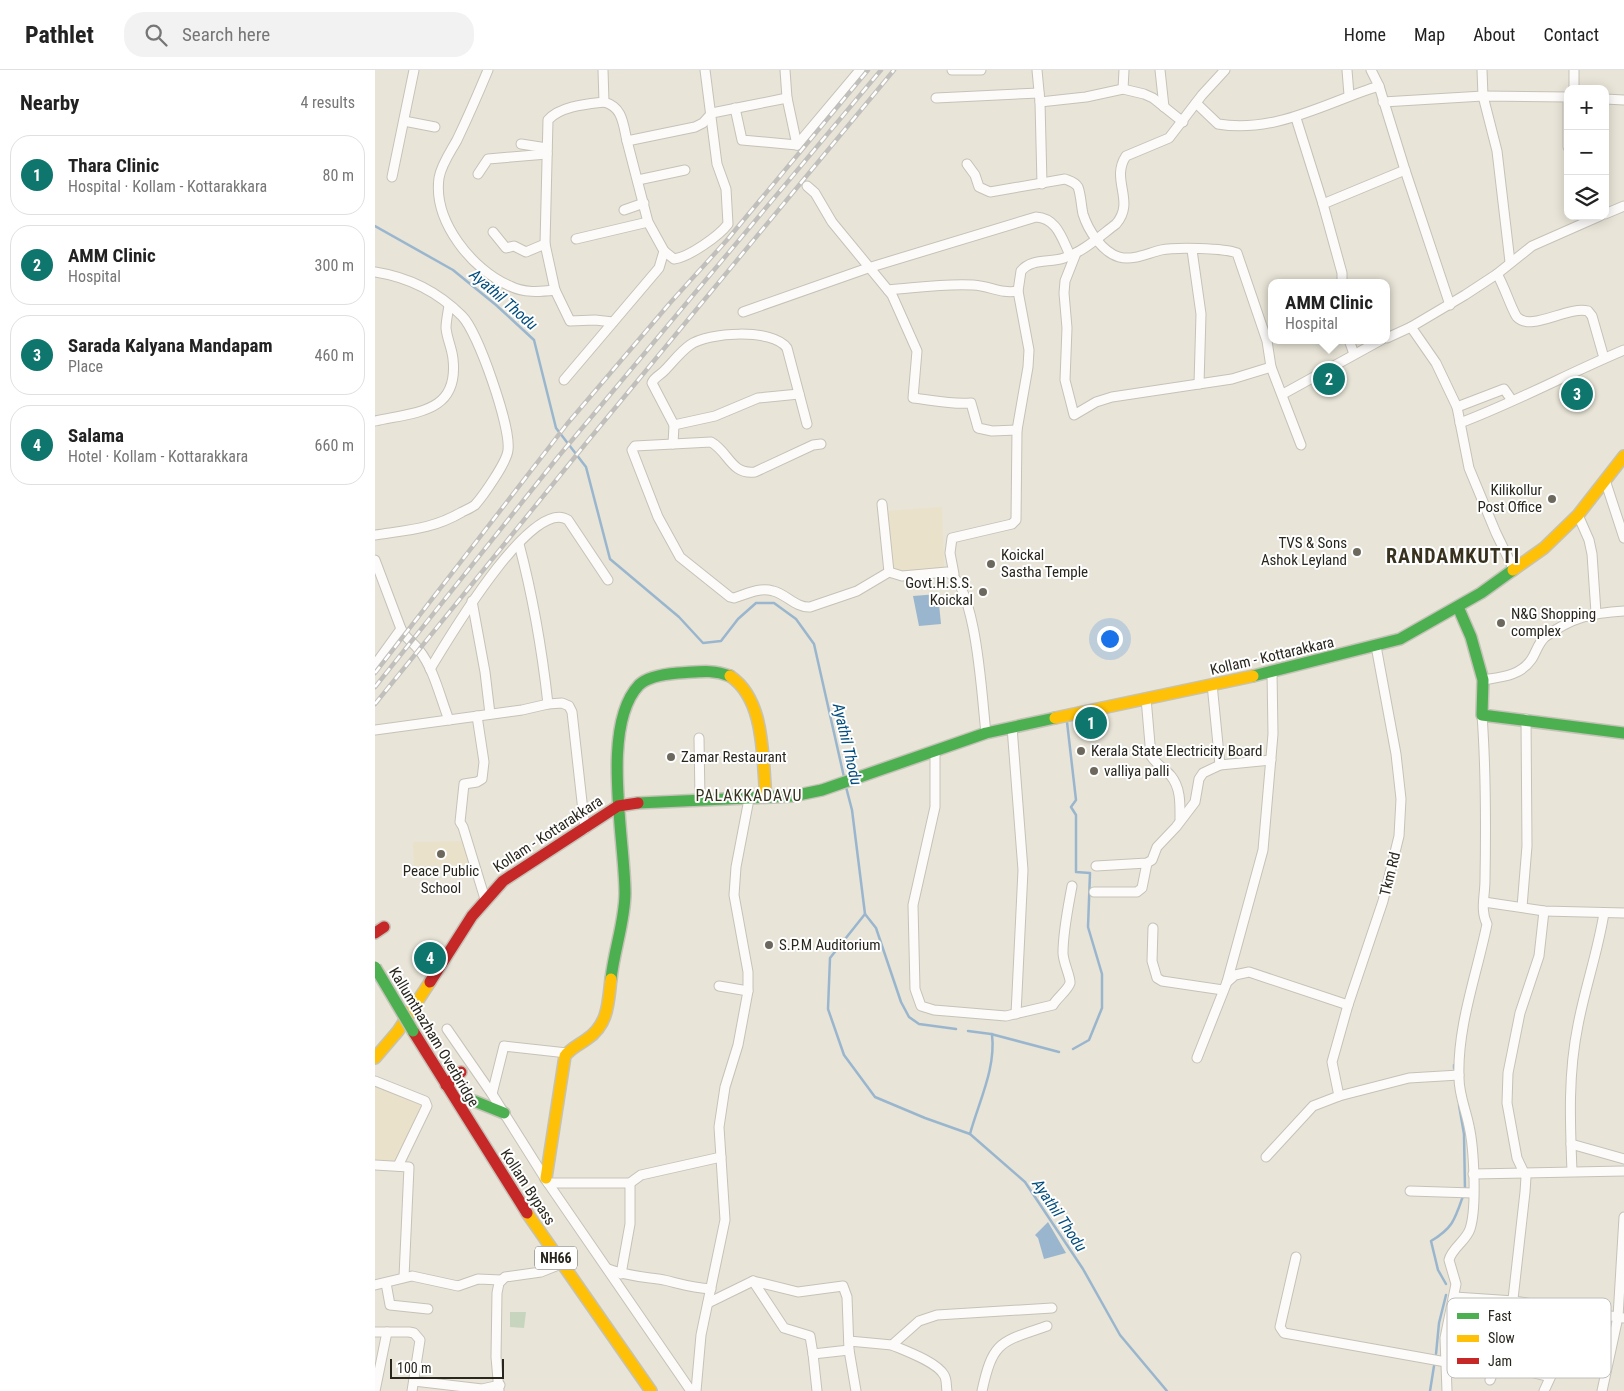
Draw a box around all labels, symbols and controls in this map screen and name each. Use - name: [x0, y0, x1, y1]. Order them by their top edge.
- search box: [124, 12, 474, 57]
- text: Pathlet: [25, 21, 94, 49]
- icon: search: [142, 21, 170, 49]
- text: Search here: [182, 23, 270, 46]
- text: Home: [1344, 24, 1386, 45]
- text: Map: [1414, 24, 1445, 45]
- text: About: [1473, 24, 1515, 45]
- text: Contact: [1543, 24, 1599, 45]
- map controls: [1564, 85, 1609, 220]
- button: +: [1564, 85, 1609, 130]
- text: Nearby: [20, 91, 79, 115]
- text: 4 results: [300, 93, 355, 112]
- button: −: [1564, 130, 1609, 175]
- text: Thara Clinic: [68, 154, 159, 177]
- text: 1: [33, 166, 41, 185]
- text: 80 m: [322, 166, 354, 185]
- button: layers: [1564, 175, 1609, 220]
- text: Hospital · Kollam - Kottarakkara: [68, 177, 267, 196]
- text: AMM Clinic: [68, 244, 156, 267]
- text: 2: [33, 256, 41, 275]
- text: 300 m: [315, 256, 354, 275]
- water label: Ayathil Thodu: [465, 264, 542, 334]
- text: Hospital: [68, 267, 121, 286]
- popup: [1268, 279, 1390, 344]
- text: AMM Clinic: [1285, 291, 1373, 314]
- text: Hospital: [1285, 314, 1338, 333]
- text: Sarada Kalyana Mandapam: [68, 334, 273, 357]
- text: 3: [33, 346, 41, 365]
- text: 460 m: [315, 346, 354, 365]
- text: Place: [68, 357, 103, 376]
- pin: 2: [1313, 360, 1345, 398]
- pin: 3: [1561, 375, 1593, 413]
- text: Salama: [68, 424, 124, 447]
- text: 4: [33, 436, 41, 455]
- text: 660 m: [315, 436, 354, 455]
- text: Hotel · Kollam - Kottarakkara: [68, 447, 248, 466]
- place label: Kilikollur Post Office: [1477, 481, 1542, 516]
- marker: Kilikollur Post Office: [1546, 493, 1558, 505]
- place label: TVS & Sons Ashok Leyland: [1261, 534, 1347, 569]
- district label: RANDAMKUTTI: [1386, 544, 1520, 568]
- place label: Koickal Sastha Temple: [1001, 546, 1088, 581]
- marker: TVS & Sons Ashok Leyland: [1351, 546, 1363, 558]
- marker: Koickal Sastha Temple: [985, 558, 997, 570]
- place label: Govt.H.S.S. Koickal: [905, 574, 973, 609]
- marker: Govt.H.S.S. Koickal: [977, 586, 989, 598]
- place label: N&G Shopping complex: [1511, 605, 1596, 640]
- marker: N&G Shopping complex: [1495, 617, 1507, 629]
- your location: [1097, 626, 1123, 652]
- street label: Kollam - Kottarakkara: [1208, 633, 1336, 679]
- water label: Ayathil Thodu: [829, 700, 866, 787]
- pin: 1: [1075, 704, 1107, 742]
- place label: Kerala State Electricity Board: [1091, 742, 1262, 760]
- marker: Kerala State Electricity Board: [1075, 745, 1087, 757]
- place label: Zamar Restaurant: [681, 748, 786, 766]
- marker: Zamar Restaurant: [665, 751, 677, 763]
- place label: valliya palli: [1104, 762, 1170, 780]
- marker: valliya palli: [1088, 765, 1100, 777]
- district label: PALAKKADAVU: [695, 786, 803, 805]
- street label: Kollam - Kottarakkara: [490, 792, 606, 876]
- marker: Peace Public School: [435, 848, 447, 860]
- street label: Tkm Rd: [1376, 850, 1404, 898]
- place label: Peace Public School: [403, 862, 479, 897]
- place label: S.P.M Auditorium: [779, 936, 880, 954]
- pin: 4: [414, 939, 446, 977]
- marker: S.P.M Auditorium: [763, 939, 775, 951]
- street label: Kallumthazham Overbridge: [385, 964, 483, 1110]
- street label: Kollam Bypass: [497, 1146, 559, 1229]
- water label: Ayathil Thodu: [1028, 1175, 1091, 1256]
- road number: NH66: [535, 1246, 577, 1270]
- legend: [1447, 1298, 1611, 1378]
- text: Fast: [1488, 1308, 1512, 1324]
- text: Slow: [1488, 1330, 1515, 1346]
- text: Jam: [1488, 1353, 1512, 1369]
- scale bar: [390, 1356, 504, 1379]
- text: 100 m: [397, 1360, 432, 1376]

